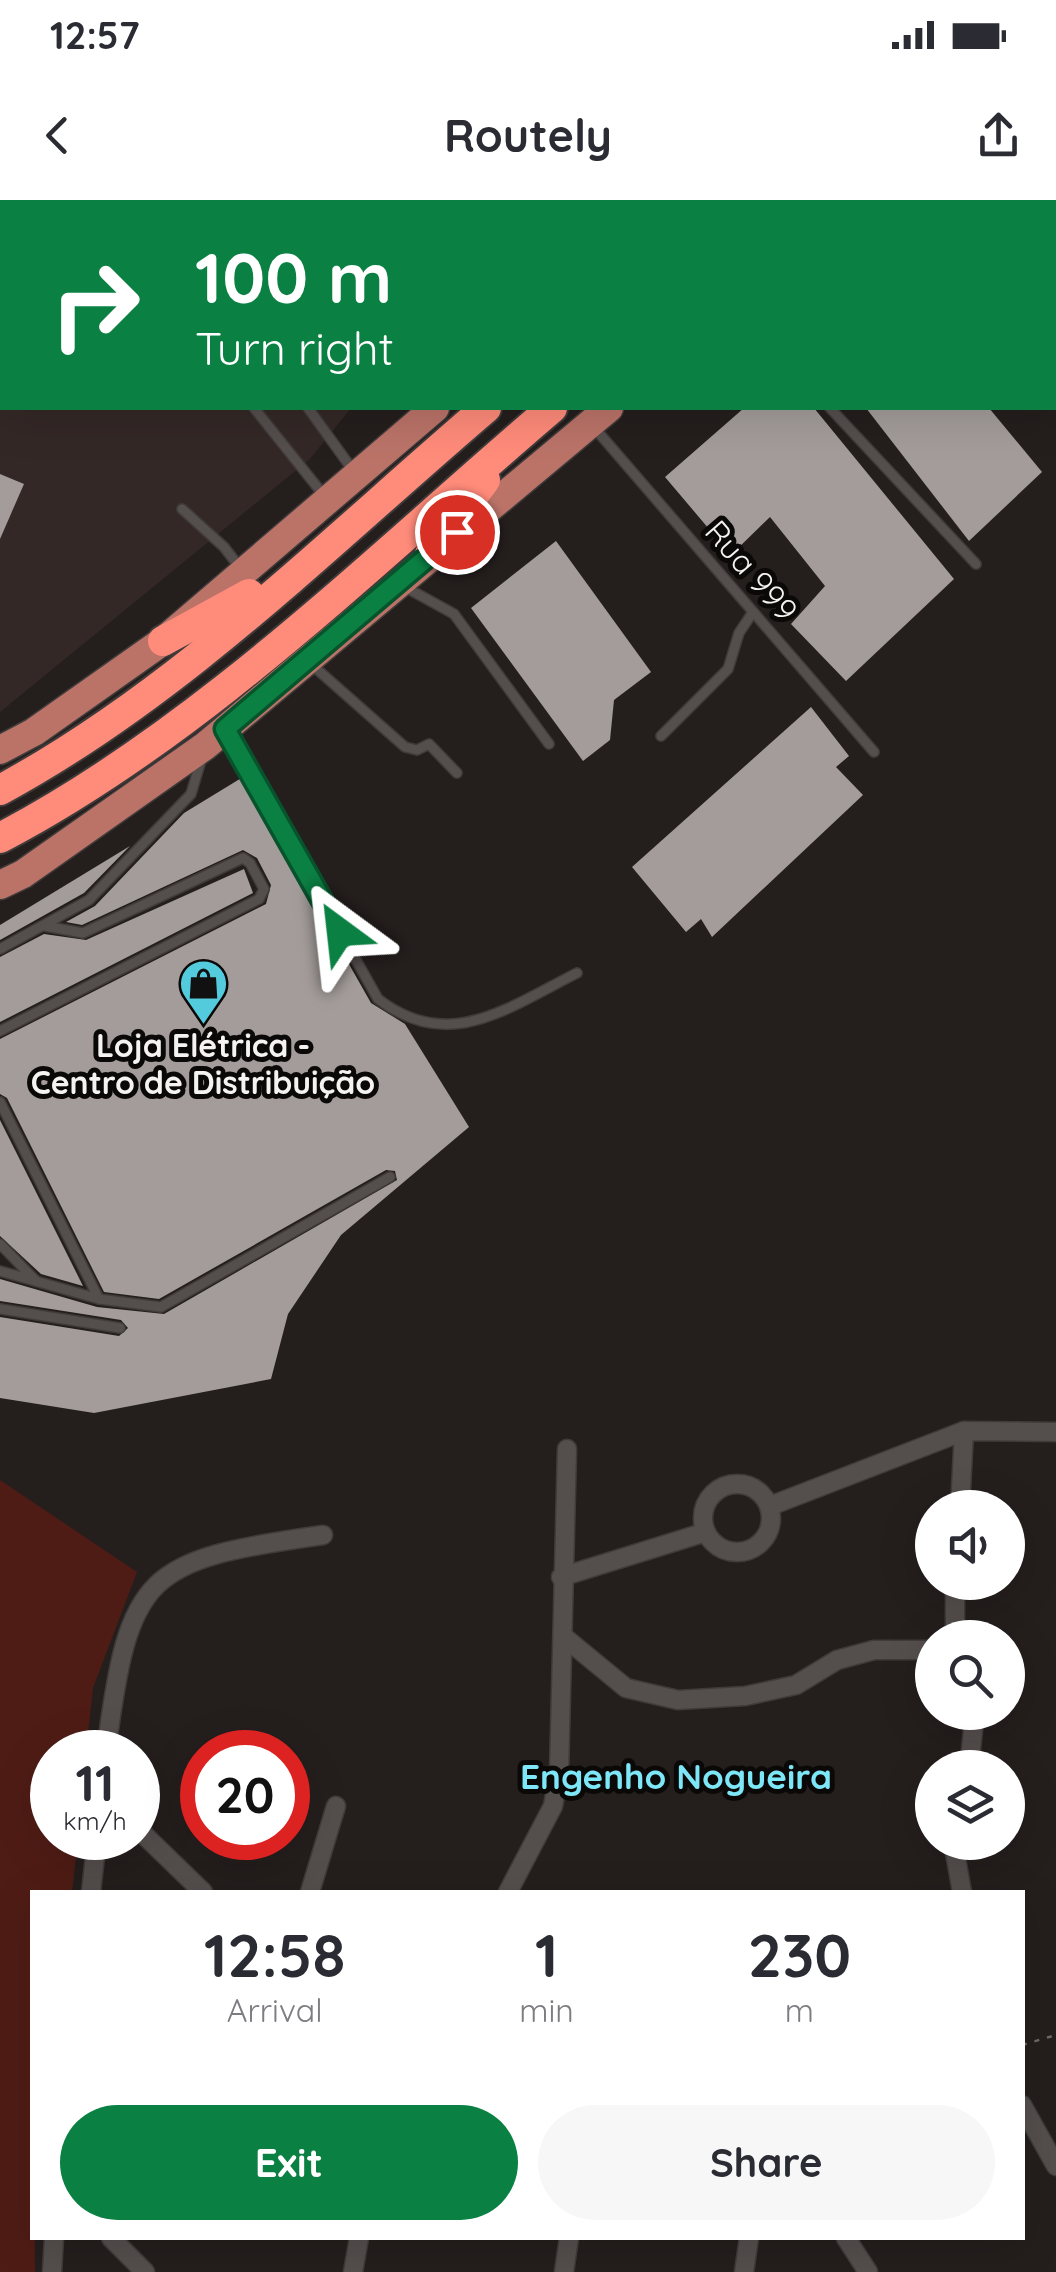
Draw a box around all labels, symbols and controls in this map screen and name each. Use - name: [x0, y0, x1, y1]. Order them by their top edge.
- text: 12:57: [50, 11, 140, 59]
- text: Routely: [444, 107, 612, 163]
- icon: back: [30, 108, 85, 163]
- icon: share: [971, 108, 1026, 163]
- text: 100 m: [195, 233, 392, 321]
- icon: right: [30, 240, 160, 370]
- text: Turn right: [195, 320, 394, 376]
- pin: [415, 490, 500, 575]
- icon: arrive: [430, 505, 485, 560]
- street label: Rua 999: [697, 512, 807, 629]
- position arrow: [288, 880, 392, 984]
- shop icon: Loja Elétrica - Centro de Distribuição: [177, 958, 229, 1026]
- place label: Loja Elétrica - Centro de Distribuição: [31, 1025, 375, 1102]
- map controls: [915, 1490, 1025, 1860]
- button: sound: [915, 1490, 1025, 1600]
- button: search: [915, 1620, 1025, 1730]
- speed limit sign: 20: [180, 1730, 310, 1860]
- button: layers: [915, 1750, 1025, 1860]
- text: 11: [76, 1751, 114, 1814]
- district label: Engenho Nogueira: [520, 1754, 832, 1798]
- text: km/h: [63, 1805, 127, 1836]
- text: 12:58: [204, 1917, 345, 1992]
- text: 1: [535, 1917, 558, 1992]
- text: 230: [748, 1917, 851, 1992]
- text: Arrival: [227, 1990, 323, 2030]
- text: min: [519, 1990, 574, 2030]
- text: m: [785, 1990, 814, 2030]
- button: Exit: [60, 2105, 518, 2220]
- button: Share: [538, 2105, 995, 2220]

